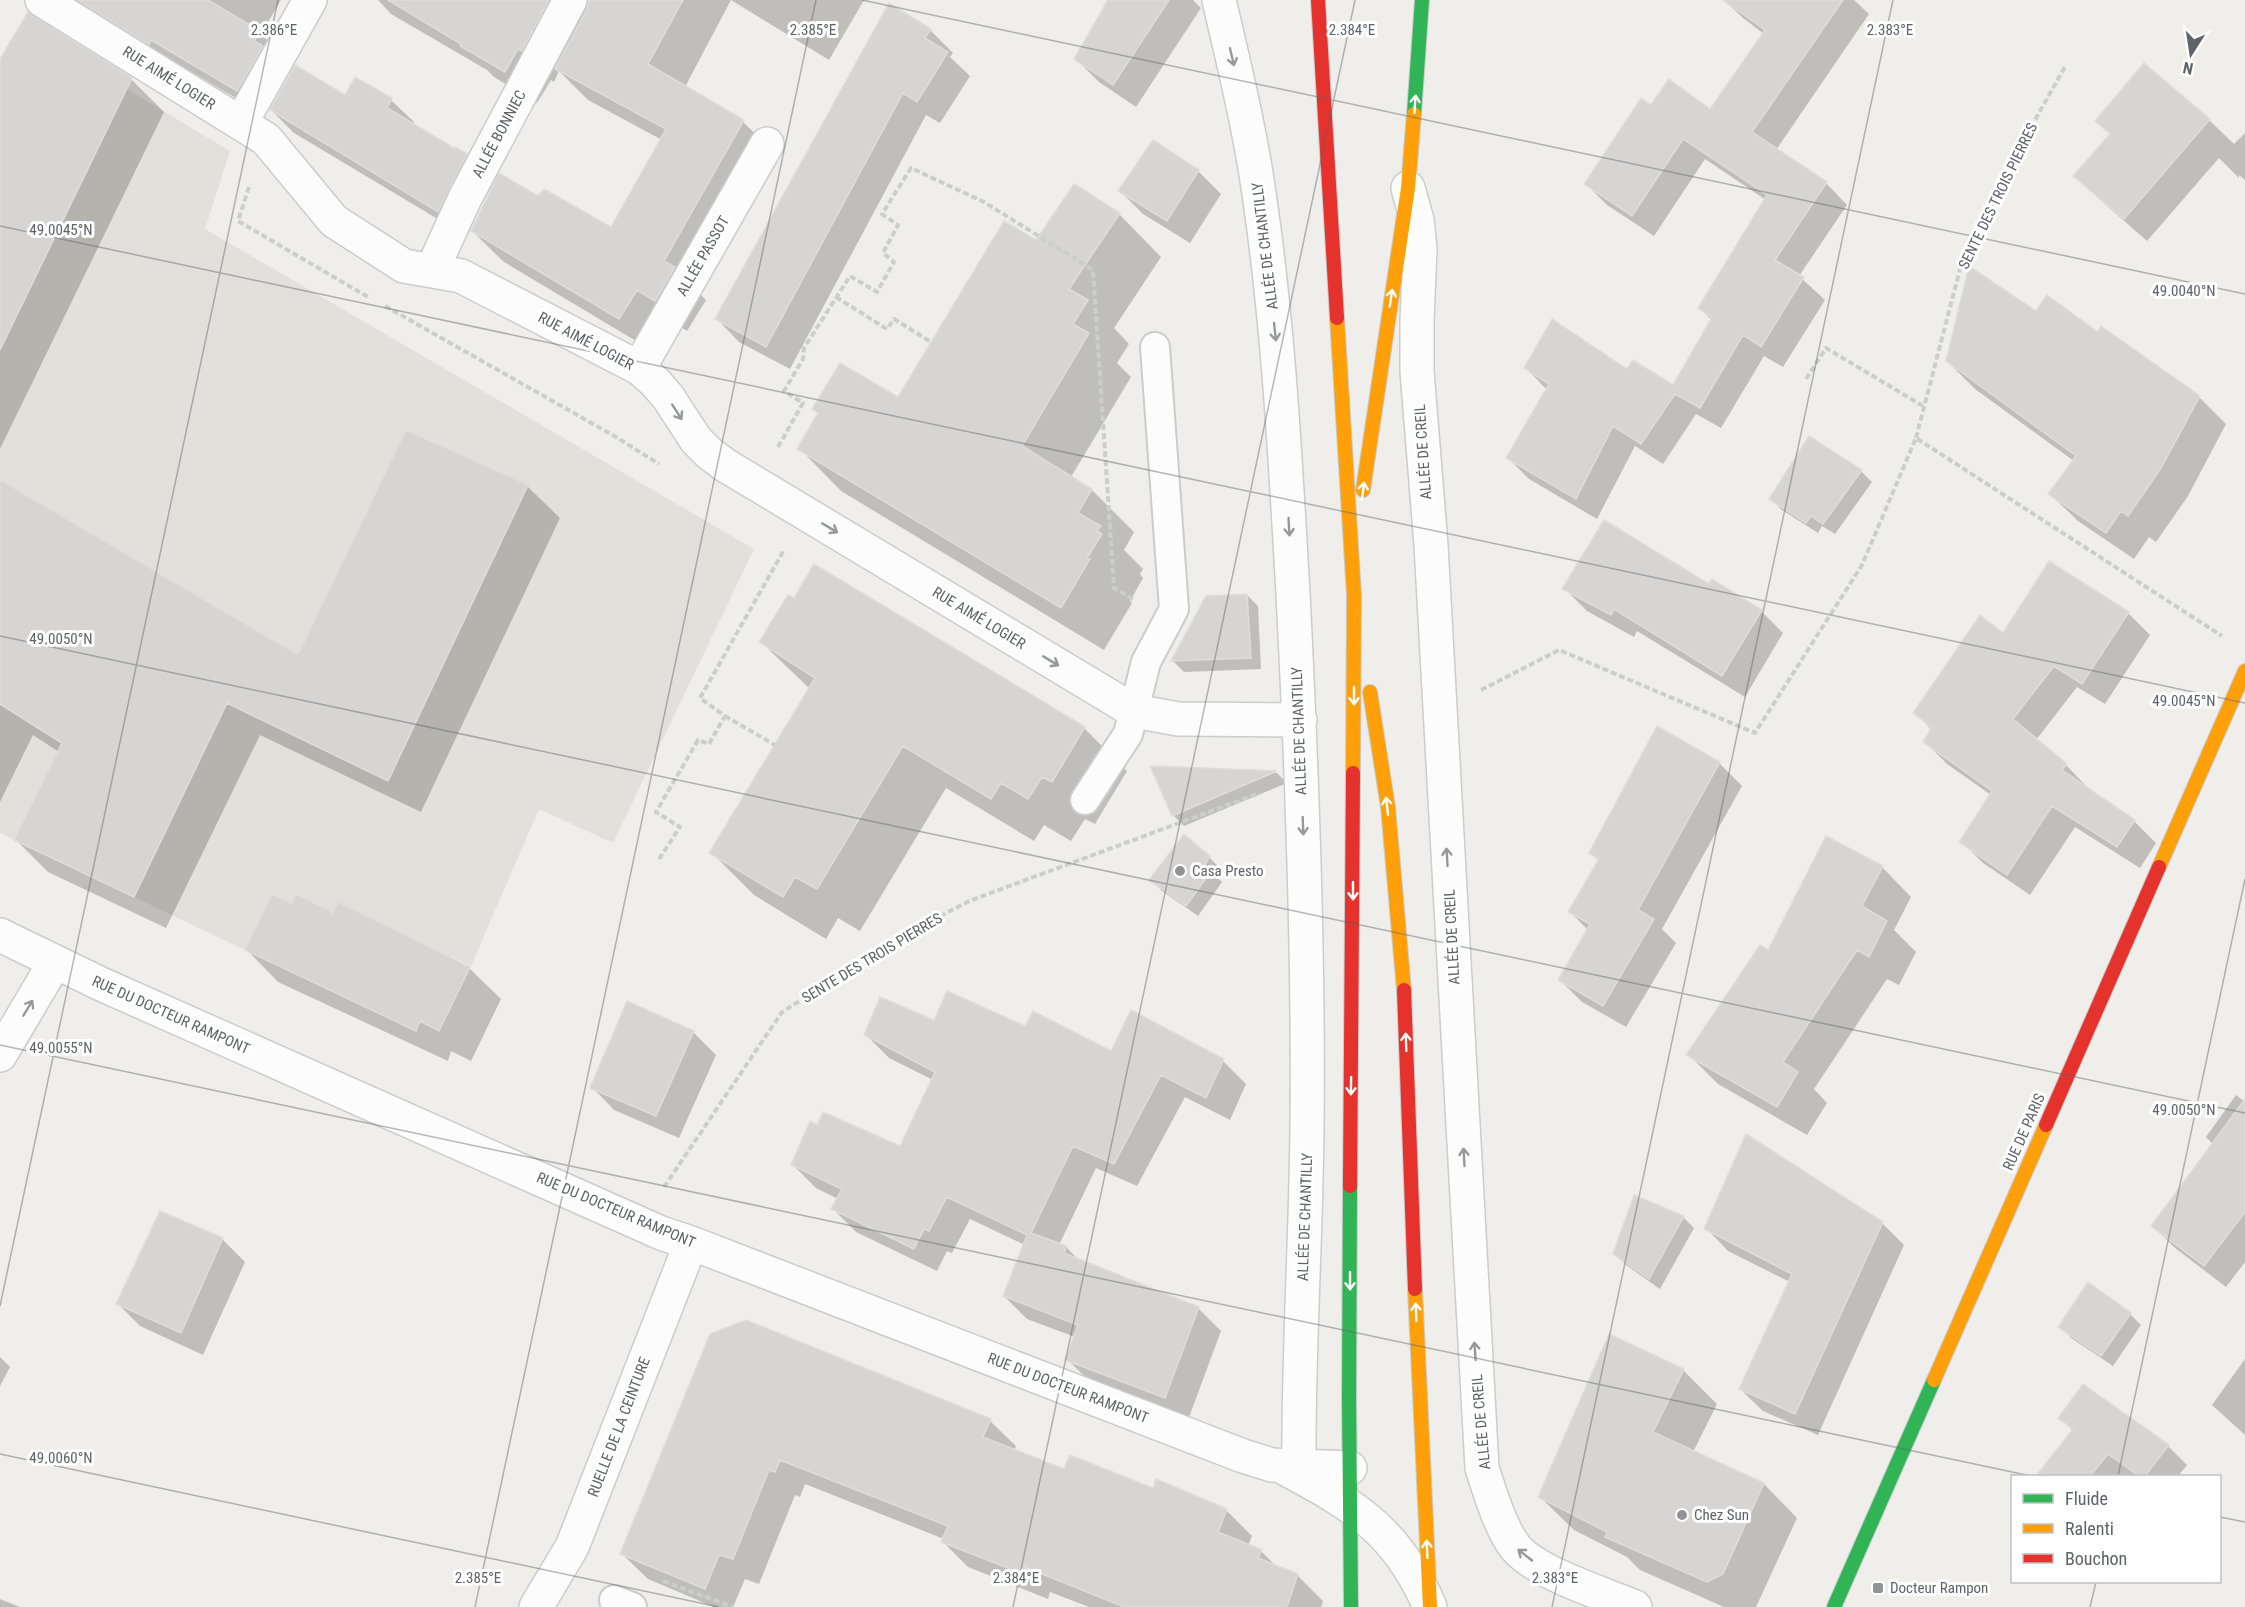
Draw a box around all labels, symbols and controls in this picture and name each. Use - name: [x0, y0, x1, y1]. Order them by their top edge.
- text: 2.386°E: [251, 21, 297, 39]
- text: 2.385°E: [790, 21, 836, 39]
- text: 2.384°E: [1329, 21, 1375, 39]
- text: 2.383°E: [1867, 21, 1913, 39]
- north arrow: [2161, 24, 2221, 84]
- street label: RUE AIMÉ LOGIER: [119, 42, 219, 114]
- one-way arrow: [1227, 47, 1239, 66]
- text: N: [2181, 58, 2195, 78]
- street label: ALLÉE BONNIEC: [468, 87, 530, 181]
- one-way arrow: [1410, 95, 1421, 115]
- street label: SENTE DES TROIS PIERRES: [1955, 120, 2041, 272]
- street label: ALLÉE DE CHANTILLY: [1248, 181, 1282, 311]
- street label: ALLÉE PASSOT: [673, 213, 733, 299]
- text: 49.0045°N: [29, 221, 93, 239]
- text: 49.0040°N: [2152, 282, 2216, 300]
- one-way arrow: [1385, 288, 1396, 308]
- street label: RUE AIMÉ LOGIER: [535, 308, 637, 374]
- one-way arrow: [1270, 322, 1281, 342]
- one-way arrow: [672, 403, 684, 420]
- street label: ALLÉE DE CREIL: [1411, 404, 1435, 500]
- one-way arrow: [1358, 481, 1369, 501]
- one-way arrow: [1284, 516, 1295, 536]
- one-way arrow: [821, 523, 838, 535]
- street label: RUE AIMÉ LOGIER: [929, 583, 1029, 653]
- text: 49.0050°N: [29, 630, 93, 648]
- one-way arrow: [1042, 656, 1059, 668]
- street label: ALLÉE DE CHANTILLY: [1288, 666, 1310, 795]
- one-way arrow: [1348, 685, 1360, 705]
- text: 49.0045°N: [2152, 692, 2216, 710]
- one-way arrow: [1382, 797, 1393, 816]
- one-way arrow: [1297, 816, 1308, 836]
- one-way arrow: [1442, 847, 1453, 867]
- place label: Casa Presto: [1192, 862, 1264, 880]
- marker: Casa Presto: [1173, 864, 1187, 878]
- one-way arrow: [1347, 880, 1359, 900]
- street label: ALLÉE DE CREIL: [1441, 889, 1463, 985]
- street label: SENTE DES TROIS PIERRES: [799, 909, 946, 1007]
- street label: RUE DU DOCTEUR RAMPONT: [89, 972, 253, 1058]
- one-way arrow: [22, 1000, 34, 1017]
- one-way arrow: [1400, 1033, 1411, 1053]
- text: 49.0055°N: [29, 1039, 93, 1057]
- one-way arrow: [1345, 1075, 1357, 1095]
- street label: RUE DE PARIS: [1999, 1091, 2049, 1173]
- text: 49.0050°N: [2152, 1101, 2216, 1119]
- one-way arrow: [1458, 1147, 1469, 1167]
- street label: ALLÉE DE CHANTILLY: [1294, 1152, 1316, 1281]
- street label: RUE DU DOCTEUR RAMPONT: [534, 1168, 698, 1252]
- one-way arrow: [1344, 1270, 1356, 1290]
- one-way arrow: [1410, 1302, 1421, 1322]
- one-way arrow: [1469, 1342, 1480, 1362]
- street label: RUE DU DOCTEUR RAMPONT: [985, 1349, 1151, 1427]
- street label: RUELLE DE LA CEINTURE: [584, 1355, 654, 1499]
- street label: ALLÉE DE CREIL: [1468, 1374, 1494, 1470]
- text: 49.0060°N: [29, 1449, 93, 1467]
- legend: [2011, 1475, 2221, 1583]
- text: Fluide: [2065, 1488, 2108, 1509]
- place label: Chez Sun: [1694, 1506, 1749, 1524]
- marker: Chez Sun: [1675, 1508, 1689, 1522]
- text: Ralenti: [2065, 1518, 2114, 1539]
- one-way arrow: [1421, 1539, 1432, 1559]
- text: Bouchon: [2065, 1548, 2127, 1569]
- one-way arrow: [1518, 1549, 1534, 1562]
- text: 2.385°E: [455, 1569, 501, 1587]
- text: 2.384°E: [993, 1569, 1039, 1587]
- text: 2.383°E: [1532, 1569, 1578, 1587]
- place label: Docteur Rampon: [1890, 1579, 1988, 1597]
- marker: Docteur Rampon: [1871, 1581, 1885, 1595]

